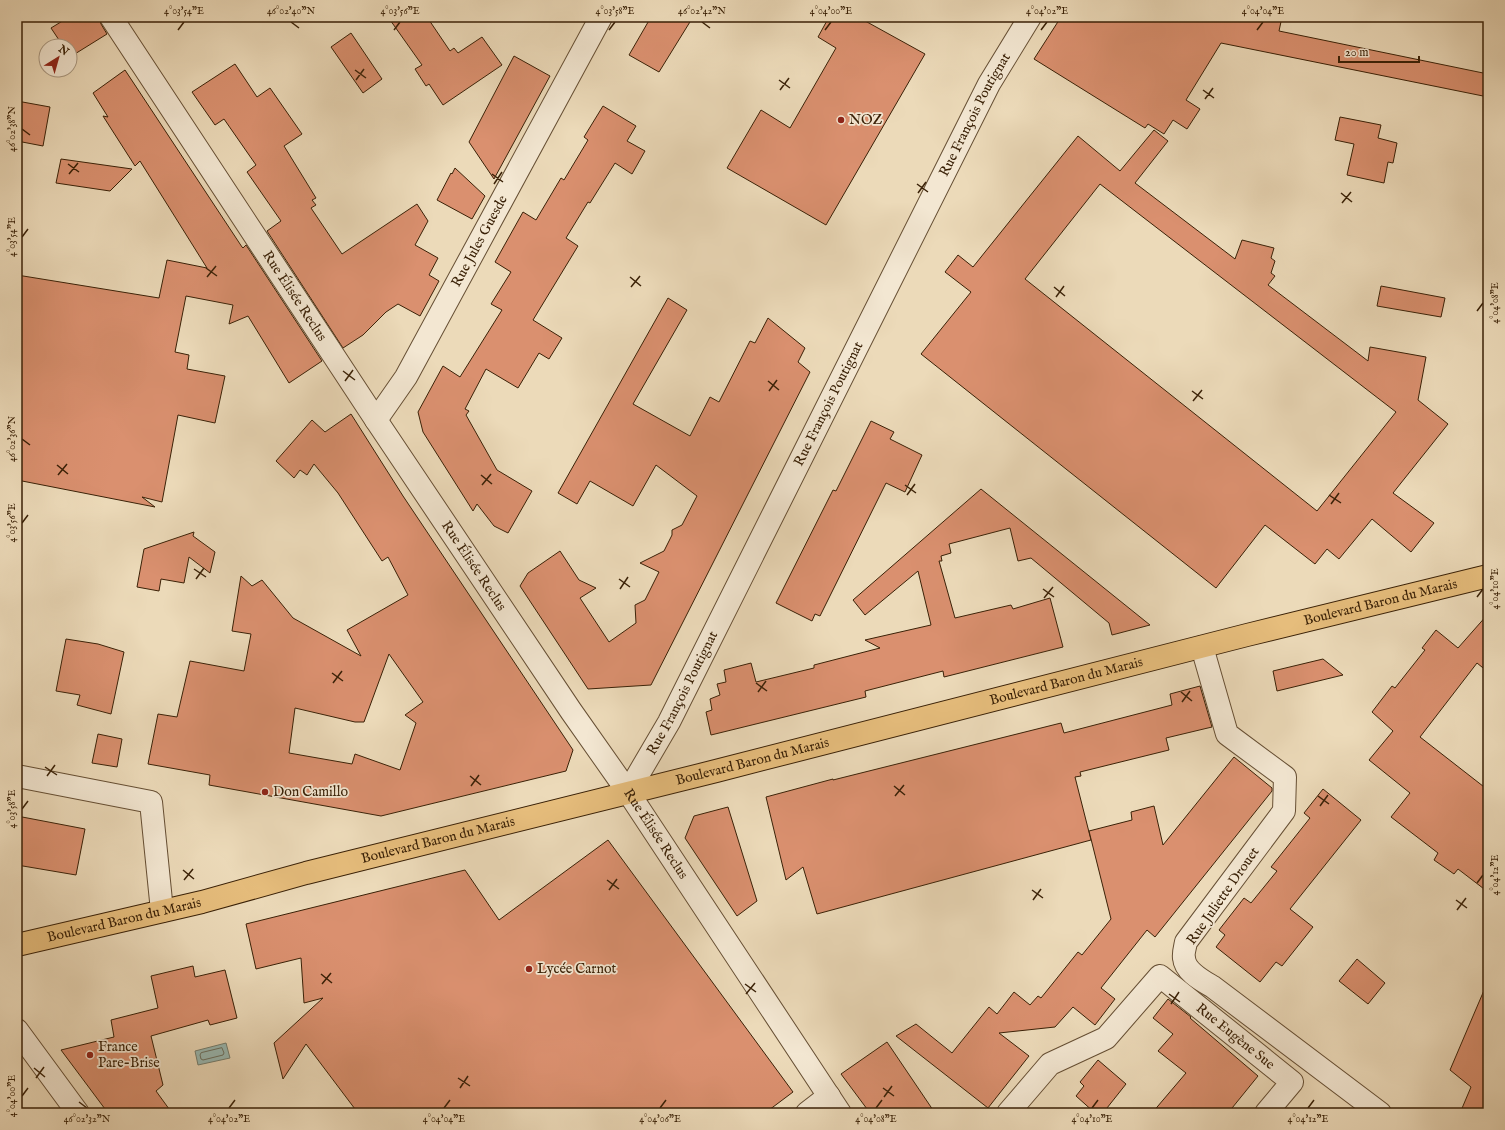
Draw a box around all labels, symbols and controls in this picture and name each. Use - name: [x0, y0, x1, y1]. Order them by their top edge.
- text: 4°03'54"E: [164, 5, 204, 18]
- text: 46°02'40"N: [267, 5, 315, 18]
- text: 4°03'56"E: [380, 5, 420, 18]
- text: 4°03'58"E: [596, 5, 635, 18]
- text: 46°02'42"N: [678, 5, 726, 18]
- text: 4°04'00"E: [810, 5, 852, 18]
- text: 4°04'02"E: [1026, 5, 1068, 18]
- text: 4°04'04"E: [1242, 5, 1284, 18]
- north arrow: [38, 38, 78, 78]
- scale bar: [1339, 38, 1419, 64]
- text: N: [55, 42, 72, 60]
- text: 20 m: [1345, 45, 1368, 60]
- street label: Rue François Poutignat: [935, 50, 1015, 180]
- text: 46°02'38"N: [6, 106, 19, 152]
- place label: NOZ: [849, 111, 883, 129]
- marker: NOZ: [836, 115, 846, 125]
- street label: Rue Jules Guesde: [447, 192, 512, 290]
- text: 4°03'54"E: [6, 217, 19, 257]
- street label: Rue Élisée Reclus: [258, 247, 331, 345]
- text: 4°04'08"E: [1489, 282, 1502, 324]
- street label: Rue François Poutignat: [790, 338, 867, 469]
- text: 46°02'36"N: [6, 416, 19, 462]
- text: 4°03'56"E: [6, 503, 19, 543]
- street label: Rue Élisée Reclus: [437, 518, 510, 614]
- text: 4°04'10"E: [1489, 568, 1502, 610]
- street label: Boulevard Baron du Marais: [1302, 575, 1459, 630]
- street label: Rue François Poutignat: [643, 628, 722, 758]
- street label: Boulevard Baron du Marais: [988, 653, 1145, 710]
- street label: Boulevard Baron du Marais: [674, 733, 831, 790]
- place label: Don Camillo: [273, 783, 348, 801]
- street label: Rue Élisée Reclus: [619, 785, 692, 883]
- marker: Don Camillo: [260, 787, 270, 797]
- text: 4°03'58"E: [6, 789, 19, 828]
- street label: Boulevard Baron du Marais: [359, 812, 517, 868]
- street label: Rue Juliette Drouet: [1183, 843, 1264, 948]
- text: 4°04'12"E: [1489, 854, 1502, 895]
- street label: Boulevard Baron du Marais: [45, 893, 203, 947]
- place label: Lycée Carnot: [537, 960, 617, 978]
- marker: Lycée Carnot: [524, 964, 534, 974]
- street label: Rue Eugène Sue: [1192, 999, 1279, 1074]
- place label: France Pare-Brise: [98, 1038, 160, 1072]
- marker: France Pare-Brise: [85, 1050, 95, 1060]
- text: 4°04'00"E: [6, 1075, 19, 1117]
- text: 46°02'32"N: [64, 1113, 111, 1126]
- text: 4°04'02"E: [208, 1113, 250, 1126]
- text: 4°04'04"E: [423, 1113, 465, 1126]
- text: 4°04'06"E: [639, 1113, 681, 1126]
- text: 4°04'08"E: [855, 1113, 897, 1126]
- text: 4°04'10"E: [1071, 1113, 1113, 1126]
- text: 4°04'12"E: [1288, 1113, 1329, 1126]

